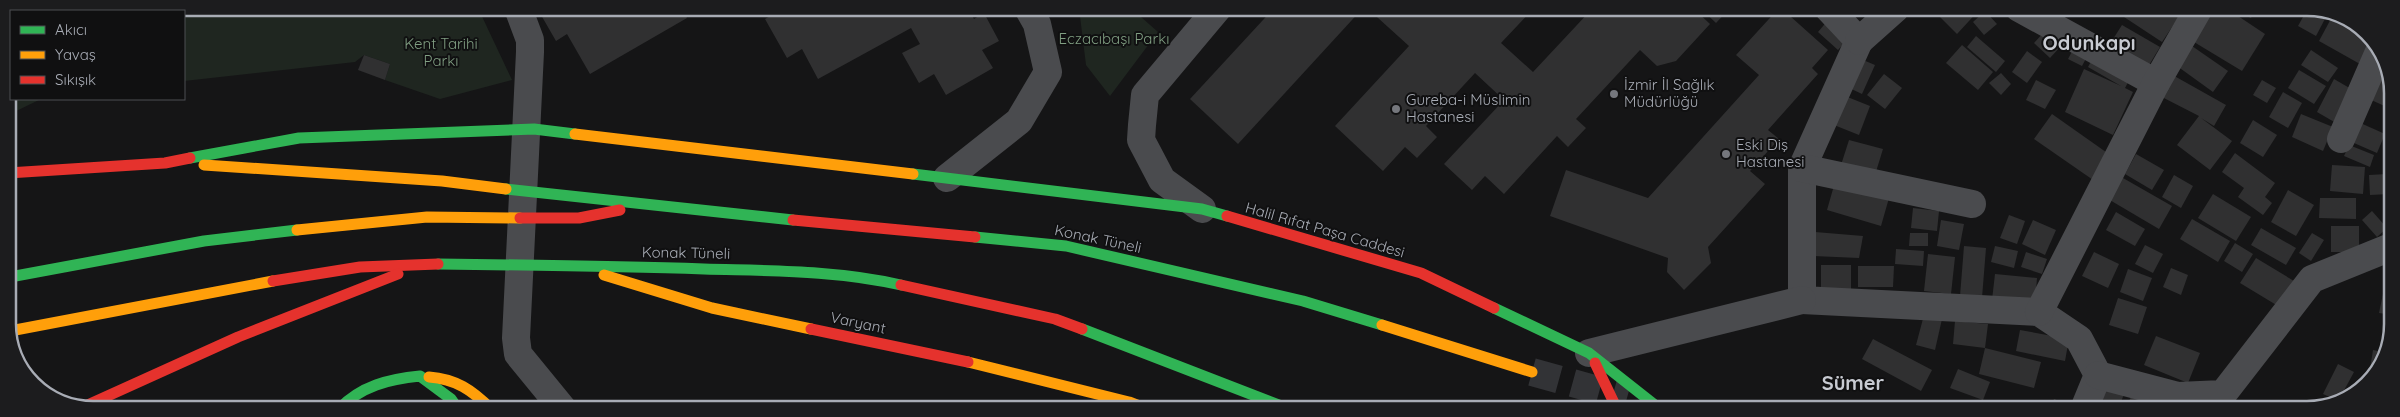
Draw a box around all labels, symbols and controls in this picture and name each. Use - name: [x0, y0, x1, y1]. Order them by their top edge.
- legend: [10, 10, 185, 100]
- text: Akıcı: [55, 20, 87, 39]
- park label: Eczacıbaşı Parkı: [1059, 29, 1169, 48]
- district label: Odunkapı: [2042, 30, 2136, 55]
- park label: Kent Tarihi Parkı: [404, 34, 478, 70]
- text: Yavaş: [55, 45, 96, 64]
- text: Sıkışık: [55, 70, 96, 89]
- place label: İzmir İl Sağlık Müdürlüğü: [1624, 75, 1715, 111]
- marker: İzmir İl Sağlık Müdürlüğü: [1608, 88, 1620, 100]
- place label: Gureba-i Müslimin Hastanesi: [1406, 90, 1530, 126]
- marker: Gureba-i Müslimin Hastanesi: [1390, 103, 1402, 115]
- place label: Eski Diş Hastanesi: [1736, 135, 1805, 171]
- marker: Eski Diş Hastanesi: [1720, 148, 1732, 160]
- street label: Halil Rıfat Paşa Caddesi: [1243, 198, 1407, 261]
- street label: Konak Tüneli: [1053, 220, 1143, 257]
- street label: Konak Tüneli: [642, 242, 730, 263]
- street label: Varyant: [829, 307, 887, 338]
- district label: Sümer: [1822, 370, 1885, 395]

